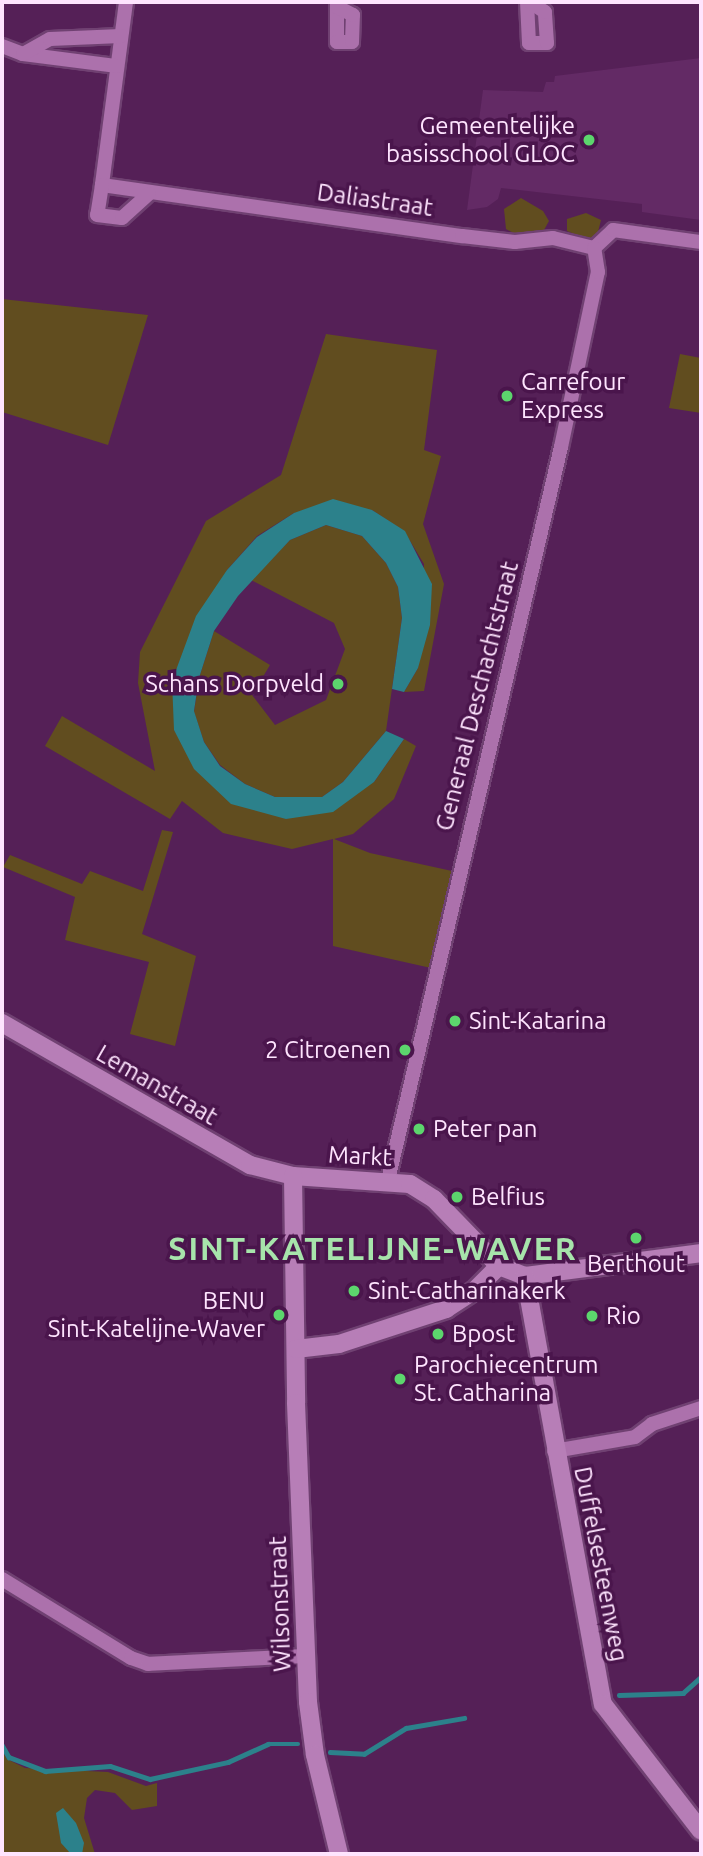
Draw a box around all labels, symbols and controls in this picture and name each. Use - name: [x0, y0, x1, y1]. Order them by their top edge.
- place label: Gemeentelijke basisschool GLOC: [386, 112, 575, 168]
- marker: Gemeentelijke basisschool GLOC: [581, 132, 597, 148]
- street label: Daliastraat: [315, 178, 435, 222]
- place label: Carrefour Express: [521, 368, 625, 424]
- marker: Carrefour Express: [499, 388, 515, 404]
- street label: Generaal Deschachtstraat: [430, 558, 524, 834]
- place label: Schans Dorpveld: [145, 670, 324, 698]
- marker: Schans Dorpveld: [330, 676, 346, 692]
- place label: Sint-Katarina: [469, 1007, 606, 1035]
- marker: Sint-Katarina: [447, 1013, 463, 1029]
- place label: 2 Citroenen: [265, 1036, 391, 1064]
- street label: Lemanstraat: [91, 1039, 223, 1131]
- marker: 2 Citroenen: [397, 1042, 413, 1058]
- place label: Peter pan: [433, 1115, 537, 1143]
- marker: Peter pan: [411, 1121, 427, 1137]
- street label: Markt: [327, 1140, 393, 1172]
- place label: Belfius: [471, 1183, 545, 1211]
- marker: Belfius: [449, 1189, 465, 1205]
- district label: SINT-KATELIJNE-WAVER: [171, 1229, 575, 1267]
- marker: Berthout: [628, 1230, 644, 1246]
- place label: Berthout: [587, 1250, 685, 1278]
- place label: Sint-Catharinakerk: [368, 1277, 566, 1305]
- marker: Sint-Catharinakerk: [346, 1283, 362, 1299]
- place label: BENU Sint-Katelijne-Waver: [48, 1287, 265, 1343]
- place label: Rio: [606, 1302, 641, 1330]
- marker: BENU Sint-Katelijne-Waver: [271, 1307, 287, 1323]
- marker: Rio: [584, 1308, 600, 1324]
- place label: Bpost: [452, 1320, 515, 1348]
- marker: Bpost: [430, 1326, 446, 1342]
- place label: Parochiecentrum St. Catharina: [414, 1351, 599, 1407]
- marker: Parochiecentrum St. Catharina: [392, 1371, 408, 1387]
- street label: Duffelsesteenweg: [568, 1464, 634, 1664]
- street label: Wilsonstraat: [263, 1536, 297, 1672]

